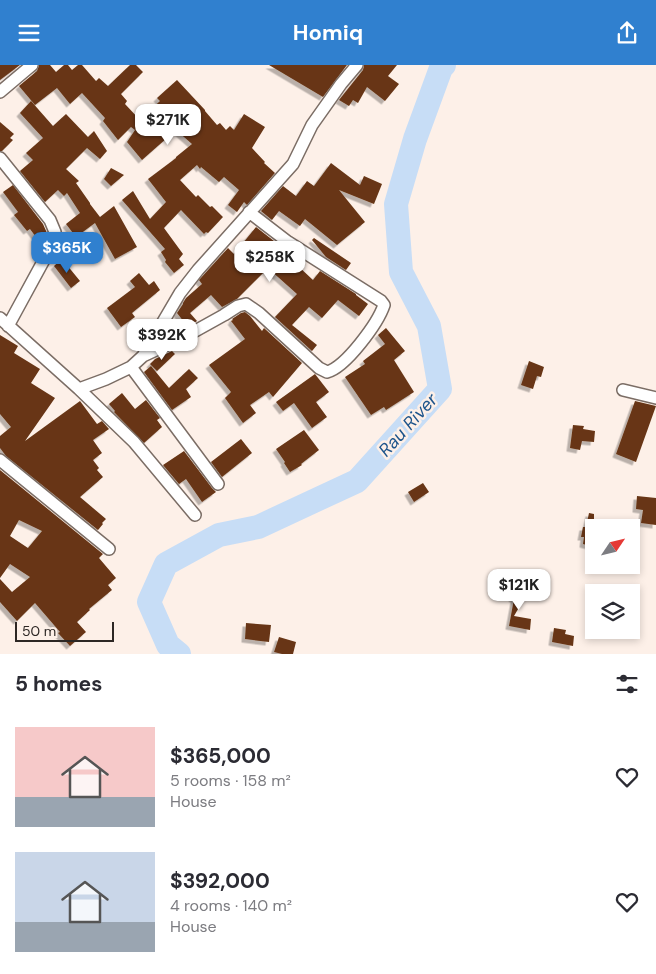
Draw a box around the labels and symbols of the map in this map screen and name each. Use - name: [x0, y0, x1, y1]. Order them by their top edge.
- pin: $271K: [133, 103, 203, 146]
- pin: $365K: [32, 231, 102, 274]
- pin: $258K: [235, 241, 305, 283]
- pin: $392K: [127, 319, 197, 361]
- water label: Rau River: [373, 387, 444, 462]
- north arrow: [585, 519, 640, 574]
- pin: $121K: [484, 569, 554, 611]
- scale bar: [15, 619, 114, 642]

